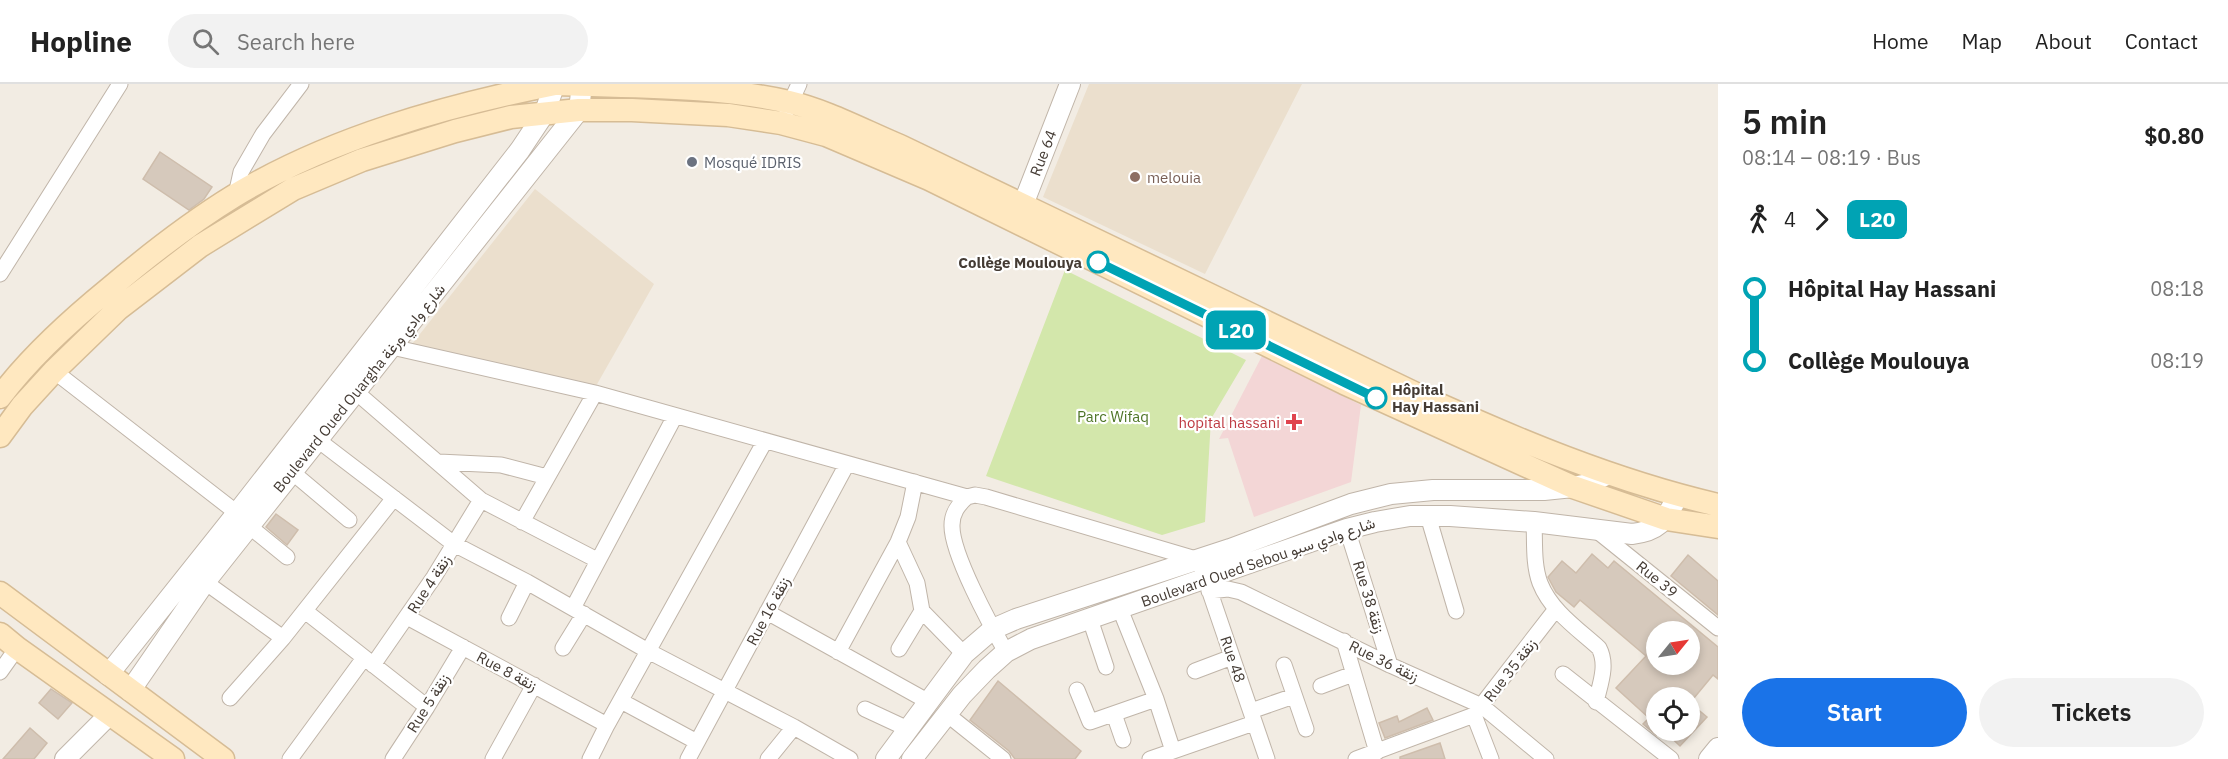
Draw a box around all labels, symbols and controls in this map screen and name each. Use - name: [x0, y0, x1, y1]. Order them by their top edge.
- search box: [168, 14, 588, 68]
- text: Hopline: [30, 23, 132, 60]
- icon: search: [189, 25, 222, 58]
- text: Search here: [237, 27, 355, 56]
- text: Home: [1872, 27, 1929, 55]
- text: Map: [1962, 27, 2002, 55]
- text: About: [2035, 27, 2092, 55]
- text: Contact: [2125, 27, 2198, 55]
- text: 5 min: [1742, 100, 1827, 143]
- text: $0.80: [2144, 121, 2204, 150]
- street label: Rue 64: [1026, 127, 1060, 179]
- text: 08:14 – 08:19 · Bus: [1742, 144, 1921, 171]
- place label: Mosqué IDRIS: [704, 153, 801, 172]
- marker: Mosqué IDRIS: [685, 155, 699, 169]
- place label: melouia: [1147, 168, 1201, 187]
- marker: melouia: [1128, 170, 1142, 184]
- icon: walk: [1742, 203, 1775, 236]
- icon: forward: [1805, 203, 1838, 236]
- text: L20: [1859, 205, 1895, 233]
- text: 4: [1784, 206, 1796, 233]
- marker: Collège Moulouya: [1087, 251, 1109, 273]
- place label: Collège Moulouya: [958, 253, 1082, 272]
- text: Hôpital Hay Hassani: [1788, 274, 1996, 303]
- text: 08:18: [2150, 275, 2204, 302]
- street label: Boulevard Oued Ouargha شارع وادي ورغة: [269, 280, 452, 499]
- line badge: L20: [1202, 310, 1270, 350]
- text: L20: [1218, 316, 1254, 344]
- text: Collège Moulouya: [1788, 346, 1970, 375]
- text: 08:19: [2150, 347, 2204, 374]
- place label: Hôpital Hay Hassani: [1392, 380, 1479, 416]
- marker: Hôpital Hay Hassani: [1365, 387, 1387, 409]
- park label: Parc Wifaq: [1077, 407, 1149, 426]
- place label: hopital hassani: [1178, 413, 1280, 432]
- marker: hopital hassani: [1285, 413, 1303, 431]
- street label: Boulevard Oued Sebou شارع وادي سبو: [1138, 513, 1379, 615]
- street label: Rue 4 زنقة: [403, 551, 455, 617]
- street label: Rue 39: [1632, 557, 1682, 601]
- street label: Rue 38 زنقة: [1349, 558, 1389, 636]
- street label: Rue 16 زنقة: [742, 573, 794, 649]
- north arrow: [1646, 621, 1700, 675]
- map controls: [1646, 621, 1700, 741]
- street label: Rue 48: [1216, 633, 1250, 685]
- street label: Rue 35 زنقة: [1479, 635, 1541, 705]
- street label: Rue 36 زنقة: [1346, 636, 1422, 686]
- street label: Rue 8 زنقة: [473, 647, 541, 695]
- street label: Rue 5 زنقة: [402, 670, 454, 736]
- button: Start: [1742, 678, 1967, 747]
- button: Tickets: [1979, 678, 2204, 747]
- button: locate: [1646, 687, 1700, 741]

